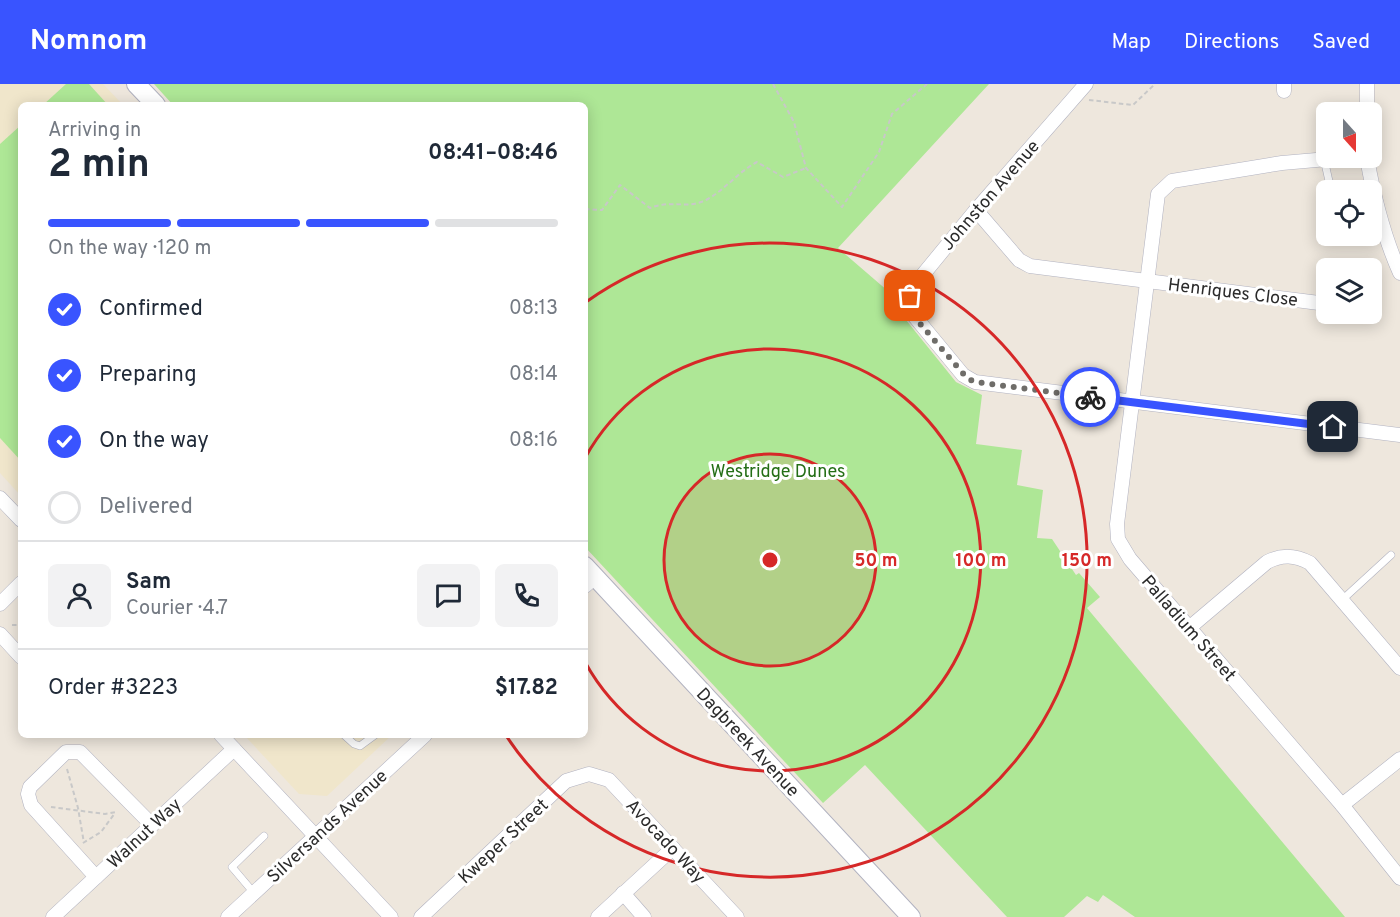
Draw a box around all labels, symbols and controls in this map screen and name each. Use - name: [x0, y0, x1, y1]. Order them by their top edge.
- text: Nomnom: [30, 24, 147, 60]
- text: Map: [1111, 29, 1151, 56]
- text: Directions: [1184, 29, 1279, 56]
- text: Saved: [1312, 29, 1370, 56]
- north arrow: [1316, 102, 1382, 168]
- map controls: [1316, 102, 1382, 324]
- text: Arriving in: [48, 118, 141, 144]
- street label: Johnston Avenue: [937, 136, 1045, 256]
- text: 08:41–08:46: [428, 140, 558, 167]
- text: 2 min: [48, 142, 150, 191]
- button: locate: [1316, 180, 1382, 246]
- text: On the way · 120 m: [48, 236, 212, 262]
- button: layers: [1316, 258, 1382, 324]
- pin: [884, 270, 935, 321]
- street label: Henriques Close: [1166, 274, 1299, 313]
- icon: bag: [893, 279, 926, 312]
- icon: check: [48, 293, 81, 326]
- text: Confirmed: [99, 296, 203, 323]
- text: 08:13: [509, 296, 558, 322]
- icon: check: [48, 359, 81, 392]
- text: Preparing: [99, 362, 197, 389]
- text: 08:14: [509, 362, 558, 388]
- courier: [1060, 367, 1120, 427]
- icon: bike: [1074, 381, 1107, 414]
- pin: [1307, 401, 1358, 452]
- icon: home: [1316, 410, 1349, 443]
- icon: check: [48, 425, 81, 458]
- text: On the way: [99, 428, 209, 455]
- text: 08:16: [509, 428, 558, 454]
- park label: Westridge Dunes: [710, 461, 846, 484]
- text: Delivered: [99, 494, 193, 521]
- centre of rings: [760, 550, 780, 570]
- text: 50 m: [854, 550, 898, 573]
- text: 100 m: [955, 550, 1007, 573]
- text: 150 m: [1062, 550, 1112, 573]
- button: person: [48, 564, 111, 627]
- button: chat: [417, 564, 480, 627]
- button: phone: [495, 564, 558, 627]
- text: Sam: [126, 569, 171, 596]
- street label: Palladium Street: [1135, 571, 1240, 687]
- text: Courier · 4.7: [126, 596, 228, 622]
- text: Order #3223: [48, 675, 178, 702]
- text: $17.82: [495, 675, 558, 702]
- street label: Dagbreek Avenue: [690, 683, 804, 803]
- street label: Silversands Avenue: [263, 765, 393, 889]
- street label: Walnut Way: [103, 794, 187, 874]
- street label: Kweper Street: [454, 794, 554, 890]
- street label: Avocado Way: [620, 795, 710, 889]

